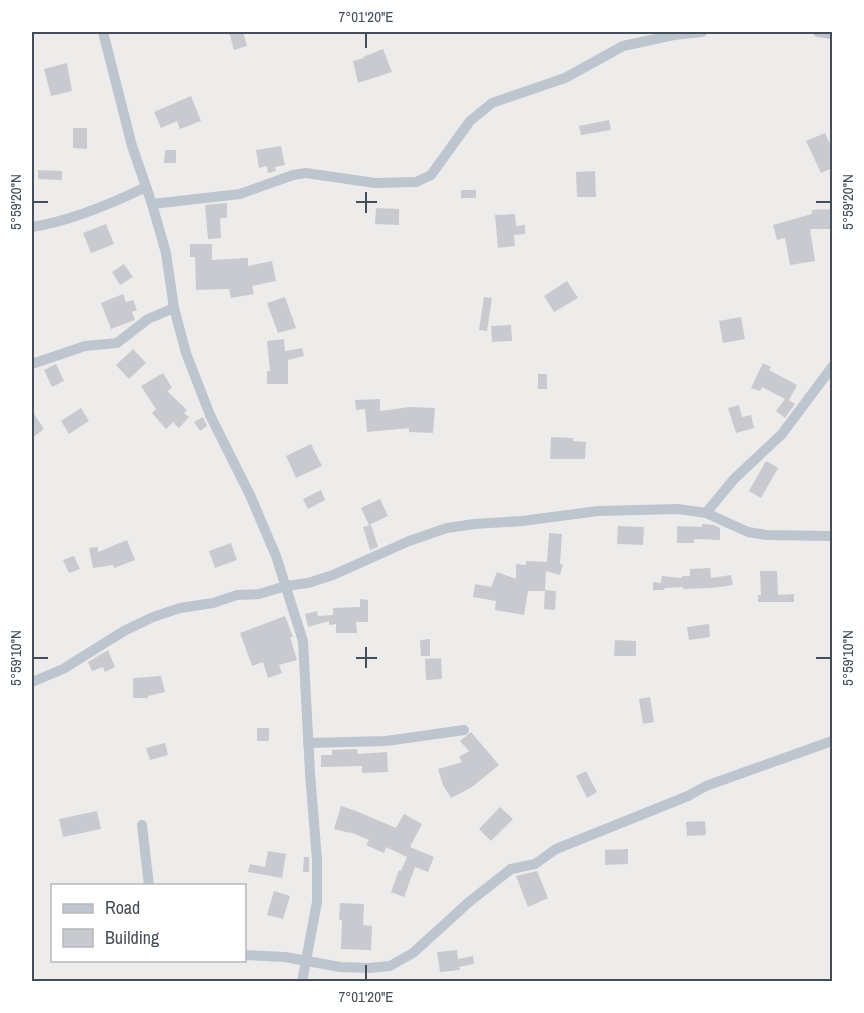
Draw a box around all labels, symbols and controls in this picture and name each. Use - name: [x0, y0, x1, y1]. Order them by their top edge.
- text: 7°01'20"E: [338, 6, 394, 27]
- text: 5°59'20"N: [5, 174, 26, 230]
- text: 5°59'20"N: [837, 174, 858, 230]
- text: 5°59'10"N: [5, 630, 26, 686]
- text: 5°59'10"N: [837, 630, 858, 686]
- legend: [51, 884, 246, 962]
- text: Road: [105, 895, 140, 920]
- text: Building: [105, 925, 160, 950]
- text: 7°01'20"E: [338, 986, 394, 1007]

